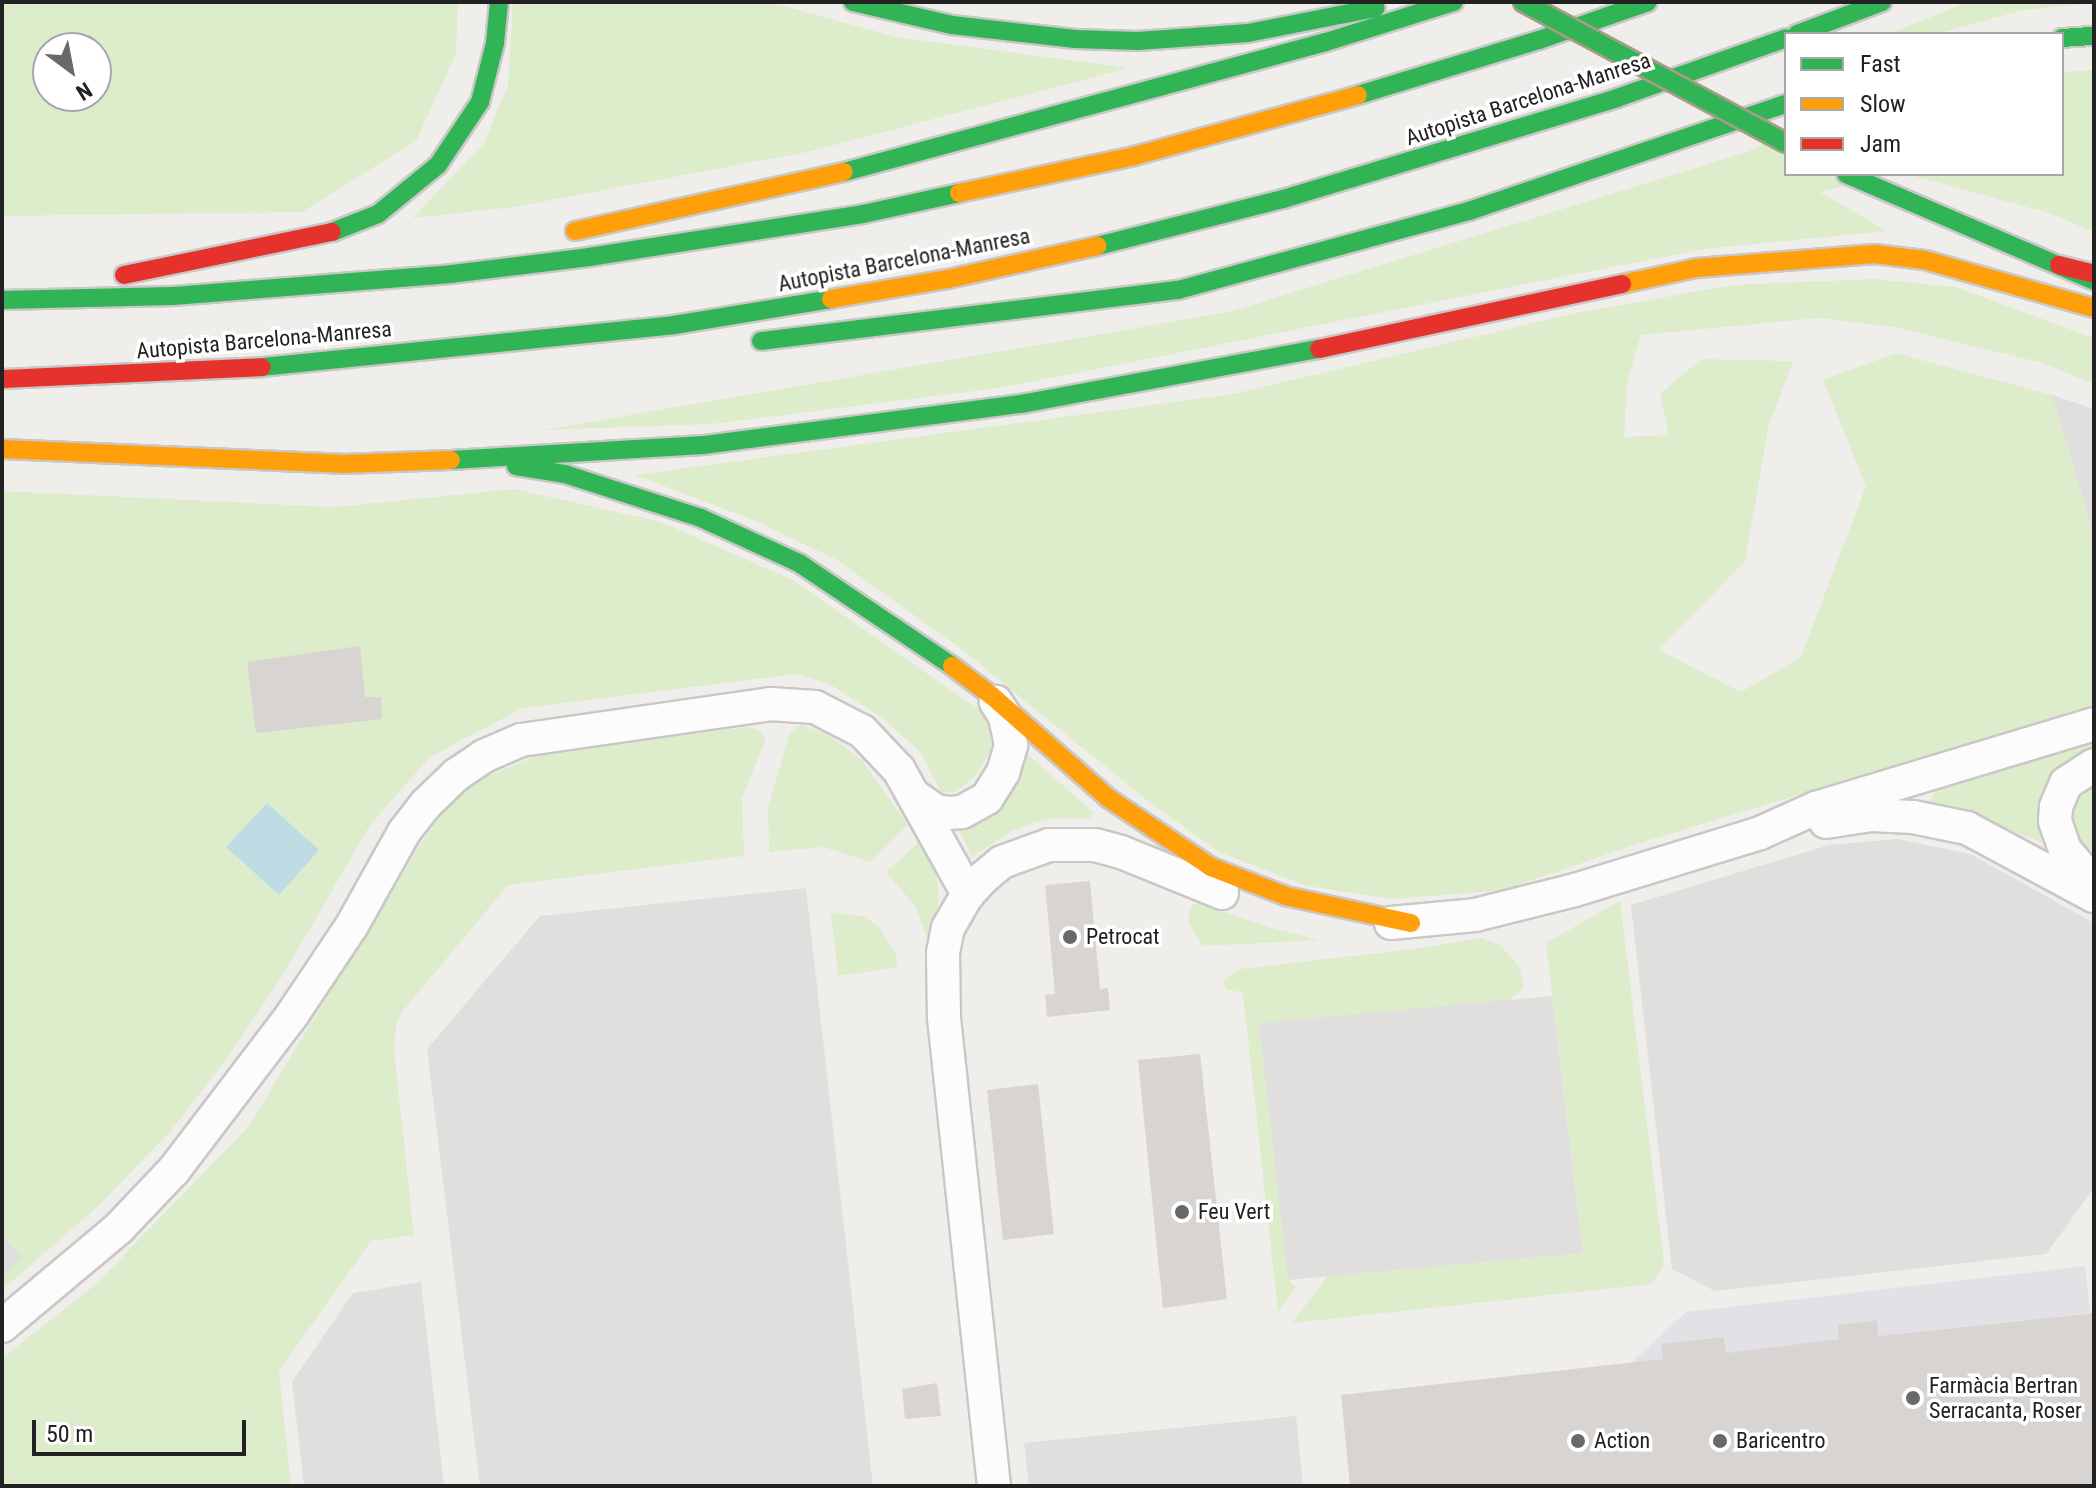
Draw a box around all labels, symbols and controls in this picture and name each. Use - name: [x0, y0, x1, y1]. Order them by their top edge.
- north arrow: [32, 32, 112, 112]
- legend: [1784, 32, 2064, 176]
- street label: Autopista Barcelona-Manresa: [1402, 47, 1654, 151]
- text: Fast: [1860, 50, 1901, 78]
- text: N: [72, 77, 96, 105]
- text: Slow: [1860, 90, 1906, 118]
- text: Jam: [1860, 130, 1901, 158]
- street label: Autopista Barcelona-Manresa: [776, 223, 1032, 297]
- street label: Autopista Barcelona-Manresa: [135, 316, 393, 364]
- place label: Petrocat: [1086, 924, 1160, 950]
- marker: Petrocat: [1061, 928, 1079, 946]
- place label: Feu Vert: [1198, 1199, 1270, 1225]
- marker: Feu Vert: [1173, 1203, 1191, 1221]
- place label: Farmàcia Bertran Serracanta, Roser: [1929, 1372, 2082, 1424]
- marker: Farmàcia Bertran Serracanta, Roser: [1904, 1389, 1922, 1407]
- scale bar: [36, 1404, 250, 1454]
- text: 50 m: [46, 1420, 93, 1448]
- place label: Action: [1594, 1428, 1650, 1454]
- place label: Baricentro: [1736, 1428, 1825, 1454]
- marker: Action: [1569, 1432, 1587, 1450]
- marker: Baricentro: [1711, 1432, 1729, 1450]

